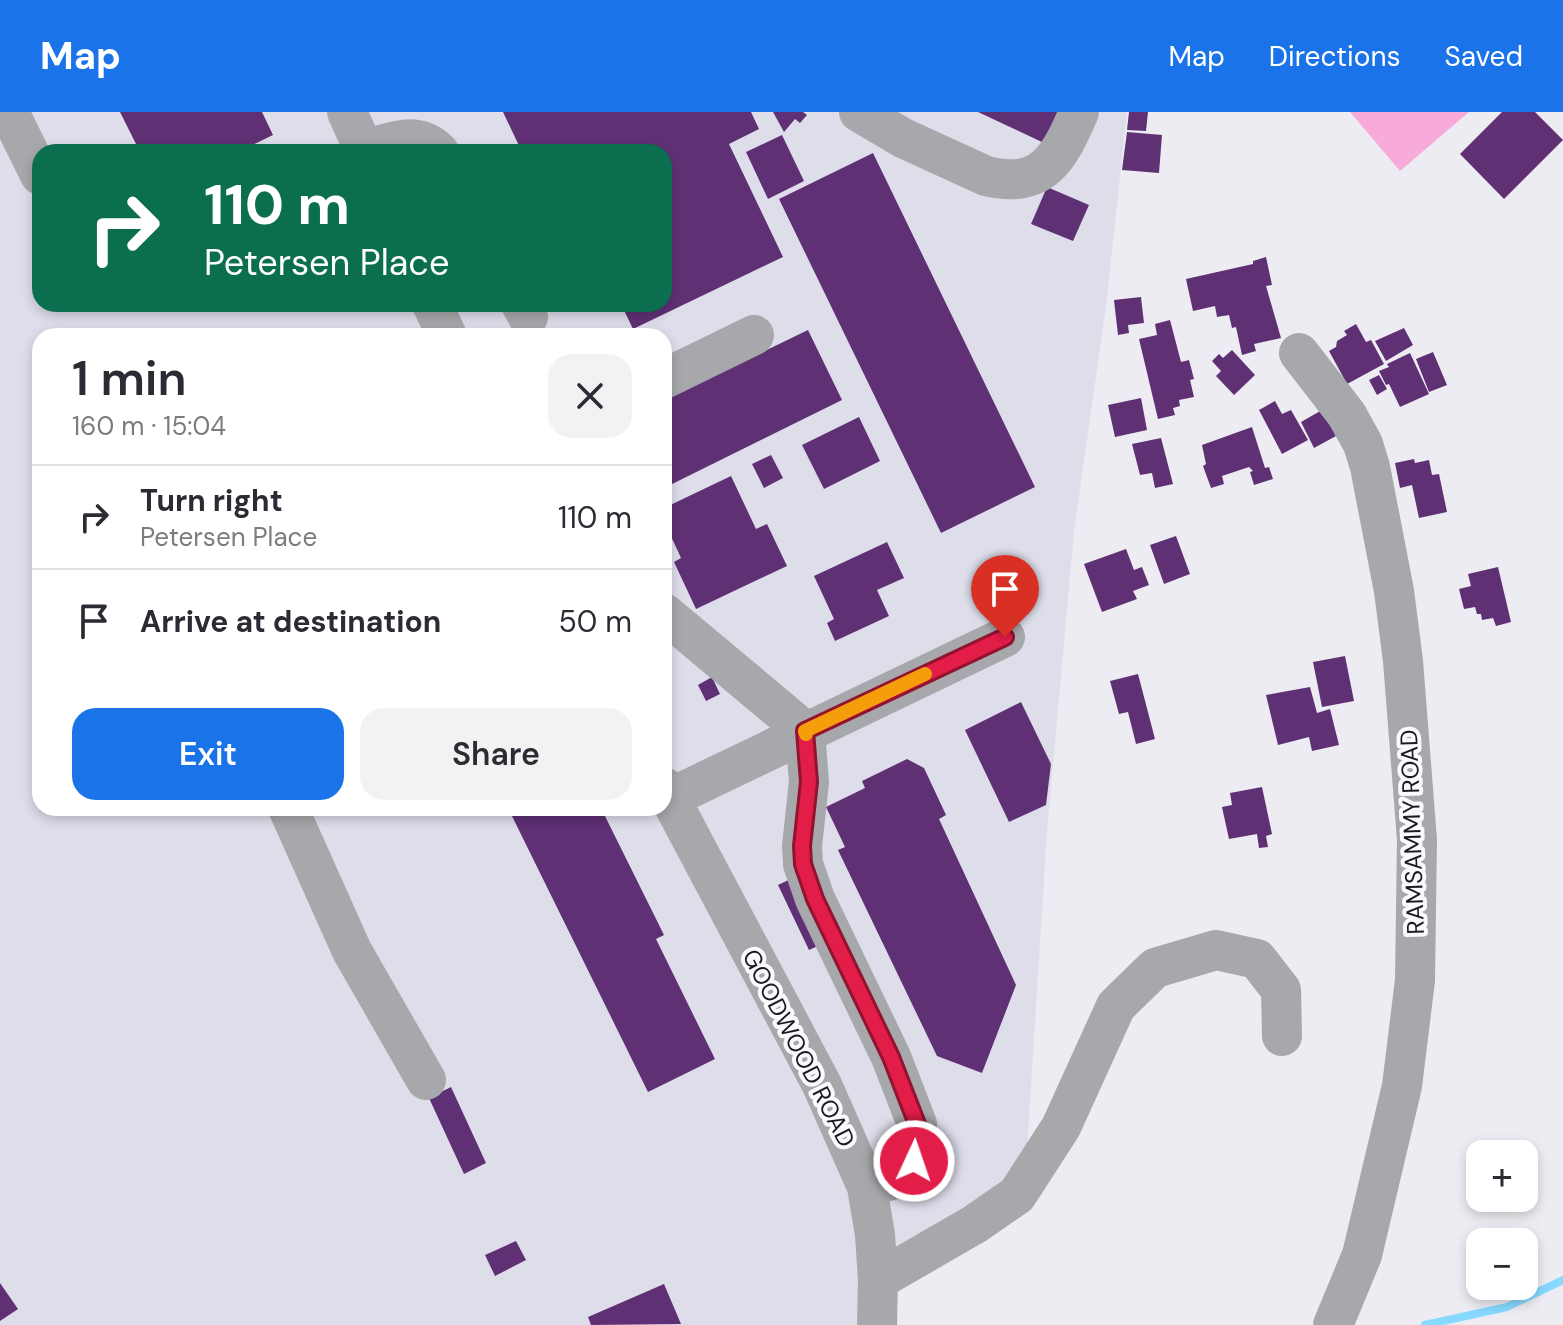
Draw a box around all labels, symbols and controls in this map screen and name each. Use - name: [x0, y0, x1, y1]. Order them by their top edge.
- text: Map: [40, 31, 121, 81]
- text: Map: [1168, 38, 1225, 75]
- text: Directions: [1269, 38, 1401, 75]
- text: Saved: [1445, 38, 1523, 75]
- text: 110 m: [204, 168, 350, 241]
- icon: right: [72, 176, 176, 280]
- text: Petersen Place: [204, 239, 449, 286]
- text: 1 min: [72, 347, 187, 410]
- button: close: [548, 354, 632, 438]
- text: 160 m · 15:04: [72, 409, 226, 443]
- text: Turn right: [140, 481, 283, 520]
- icon: right: [72, 495, 116, 539]
- text: 110 m: [558, 498, 632, 537]
- text: Petersen Place: [140, 520, 317, 554]
- pin: [971, 555, 1039, 637]
- icon: arrive: [983, 567, 1027, 611]
- icon: arrive: [72, 599, 116, 643]
- text: Arrive at destination: [140, 602, 441, 641]
- text: 50 m: [558, 602, 632, 641]
- button: Exit: [72, 708, 344, 800]
- button: Share: [360, 708, 632, 800]
- street label: RAMSAMMY ROAD: [1393, 729, 1431, 935]
- street label: GOODWOOD ROAD: [736, 944, 862, 1152]
- position arrow: [872, 1119, 956, 1203]
- map controls: [1466, 1140, 1538, 1300]
- button: +: [1466, 1140, 1538, 1212]
- button: −: [1466, 1228, 1538, 1300]

